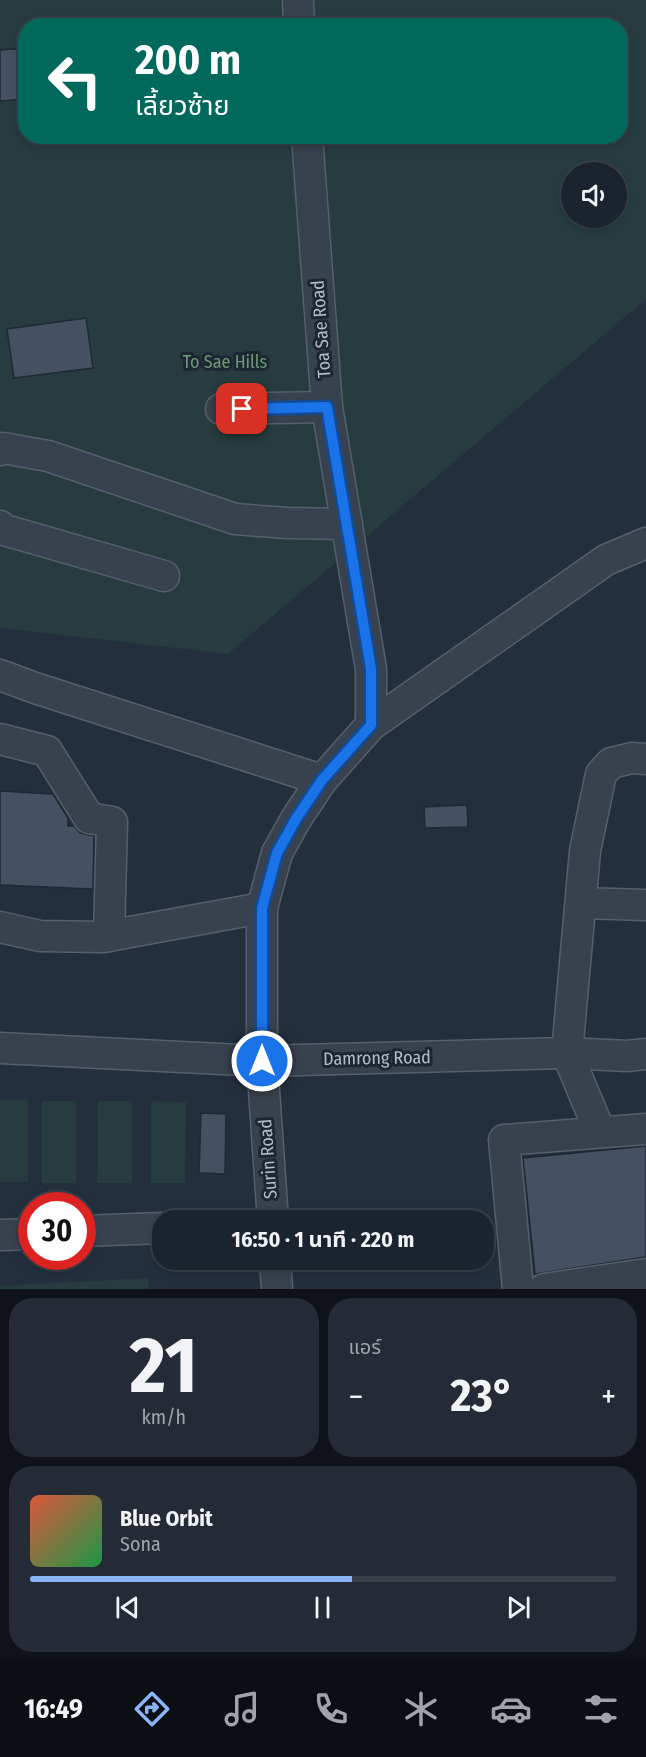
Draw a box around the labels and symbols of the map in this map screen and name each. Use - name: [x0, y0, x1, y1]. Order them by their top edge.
- street label: Toa Sae Road: [307, 279, 335, 379]
- park label: To Sae Hills: [183, 351, 268, 373]
- pin: [216, 383, 267, 434]
- position arrow: [230, 1029, 294, 1093]
- street label: Damrong Road: [323, 1046, 431, 1070]
- street label: Surin Road: [254, 1118, 282, 1200]
- speed limit sign: 30: [18, 1192, 96, 1270]

